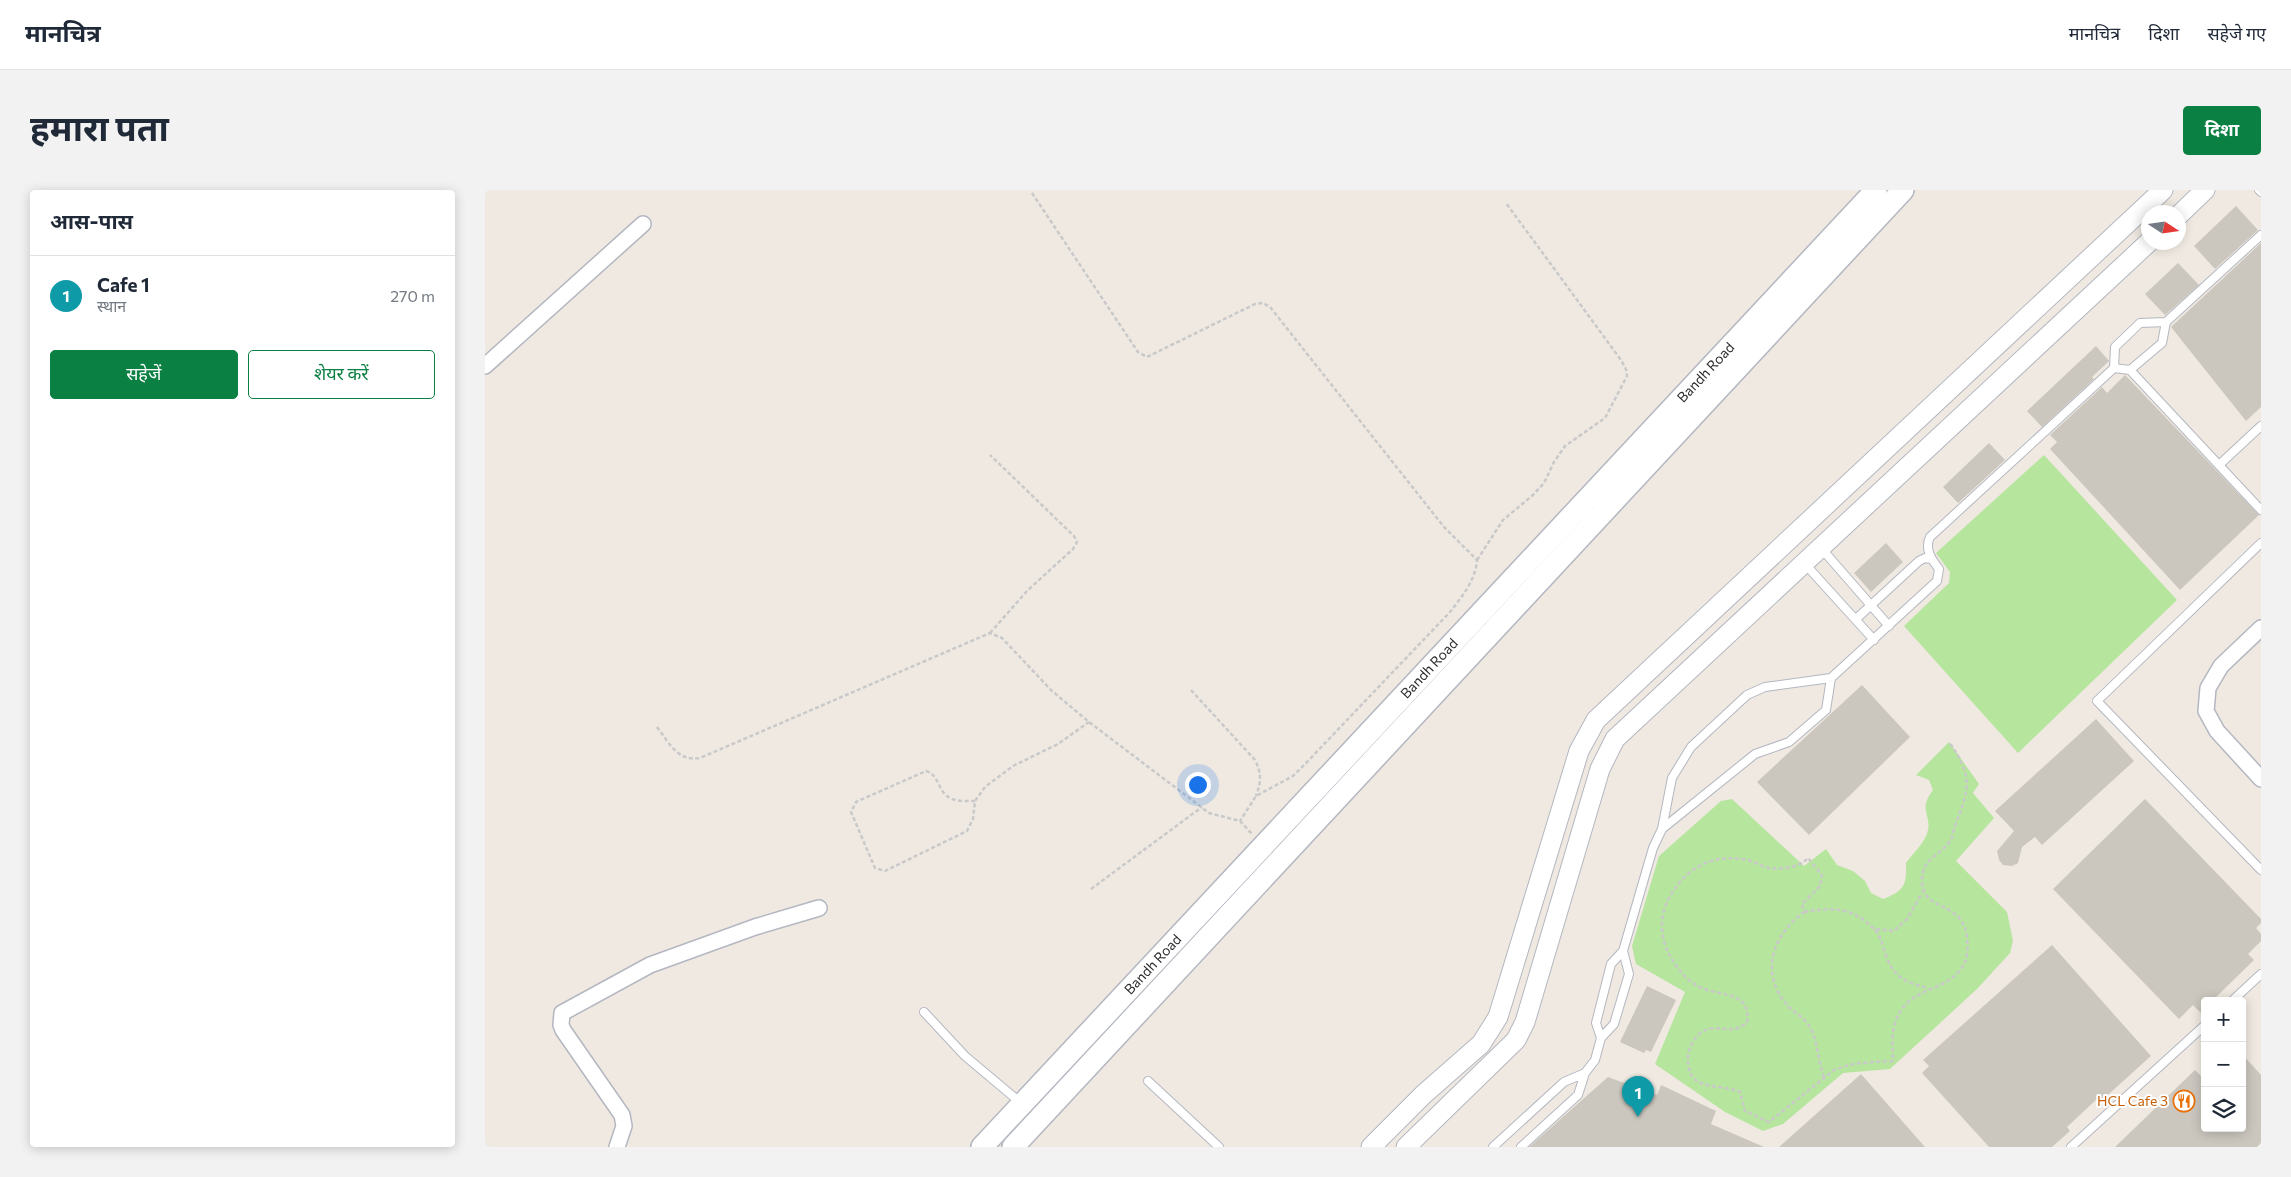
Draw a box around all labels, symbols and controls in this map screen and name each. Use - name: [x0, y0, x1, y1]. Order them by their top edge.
- text: मानचित्र: [25, 18, 101, 47]
- text: मानचित्र: [2069, 22, 2120, 44]
- text: दिशा: [2148, 22, 2179, 44]
- text: सहेजे गए: [2207, 22, 2266, 44]
- text: हमारा पता: [30, 105, 169, 148]
- button: दिशा: [2183, 106, 2261, 155]
- north arrow: [2141, 205, 2186, 250]
- text: आस-पास: [50, 208, 133, 233]
- text: Cafe 1: [97, 273, 150, 296]
- text: 1: [62, 286, 70, 305]
- text: 270 m: [390, 286, 435, 305]
- text: स्थान: [97, 296, 126, 315]
- street label: Bandh Road: [1673, 339, 1737, 406]
- button: सहेजें: [50, 350, 238, 399]
- button: शेयर करें: [248, 350, 435, 399]
- street label: Bandh Road: [1397, 634, 1461, 702]
- your location: [1185, 772, 1211, 798]
- street label: Bandh Road: [1120, 930, 1184, 998]
- map controls: [2201, 997, 2246, 1132]
- button: +: [2201, 997, 2246, 1042]
- button: −: [2201, 1042, 2246, 1087]
- pin: 1: [1622, 1076, 1654, 1117]
- button: layers: [2201, 1087, 2246, 1132]
- restaurant icon: HCL Cafe 3: [2172, 1089, 2196, 1113]
- place label: HCL Cafe 3: [2097, 1092, 2168, 1109]

